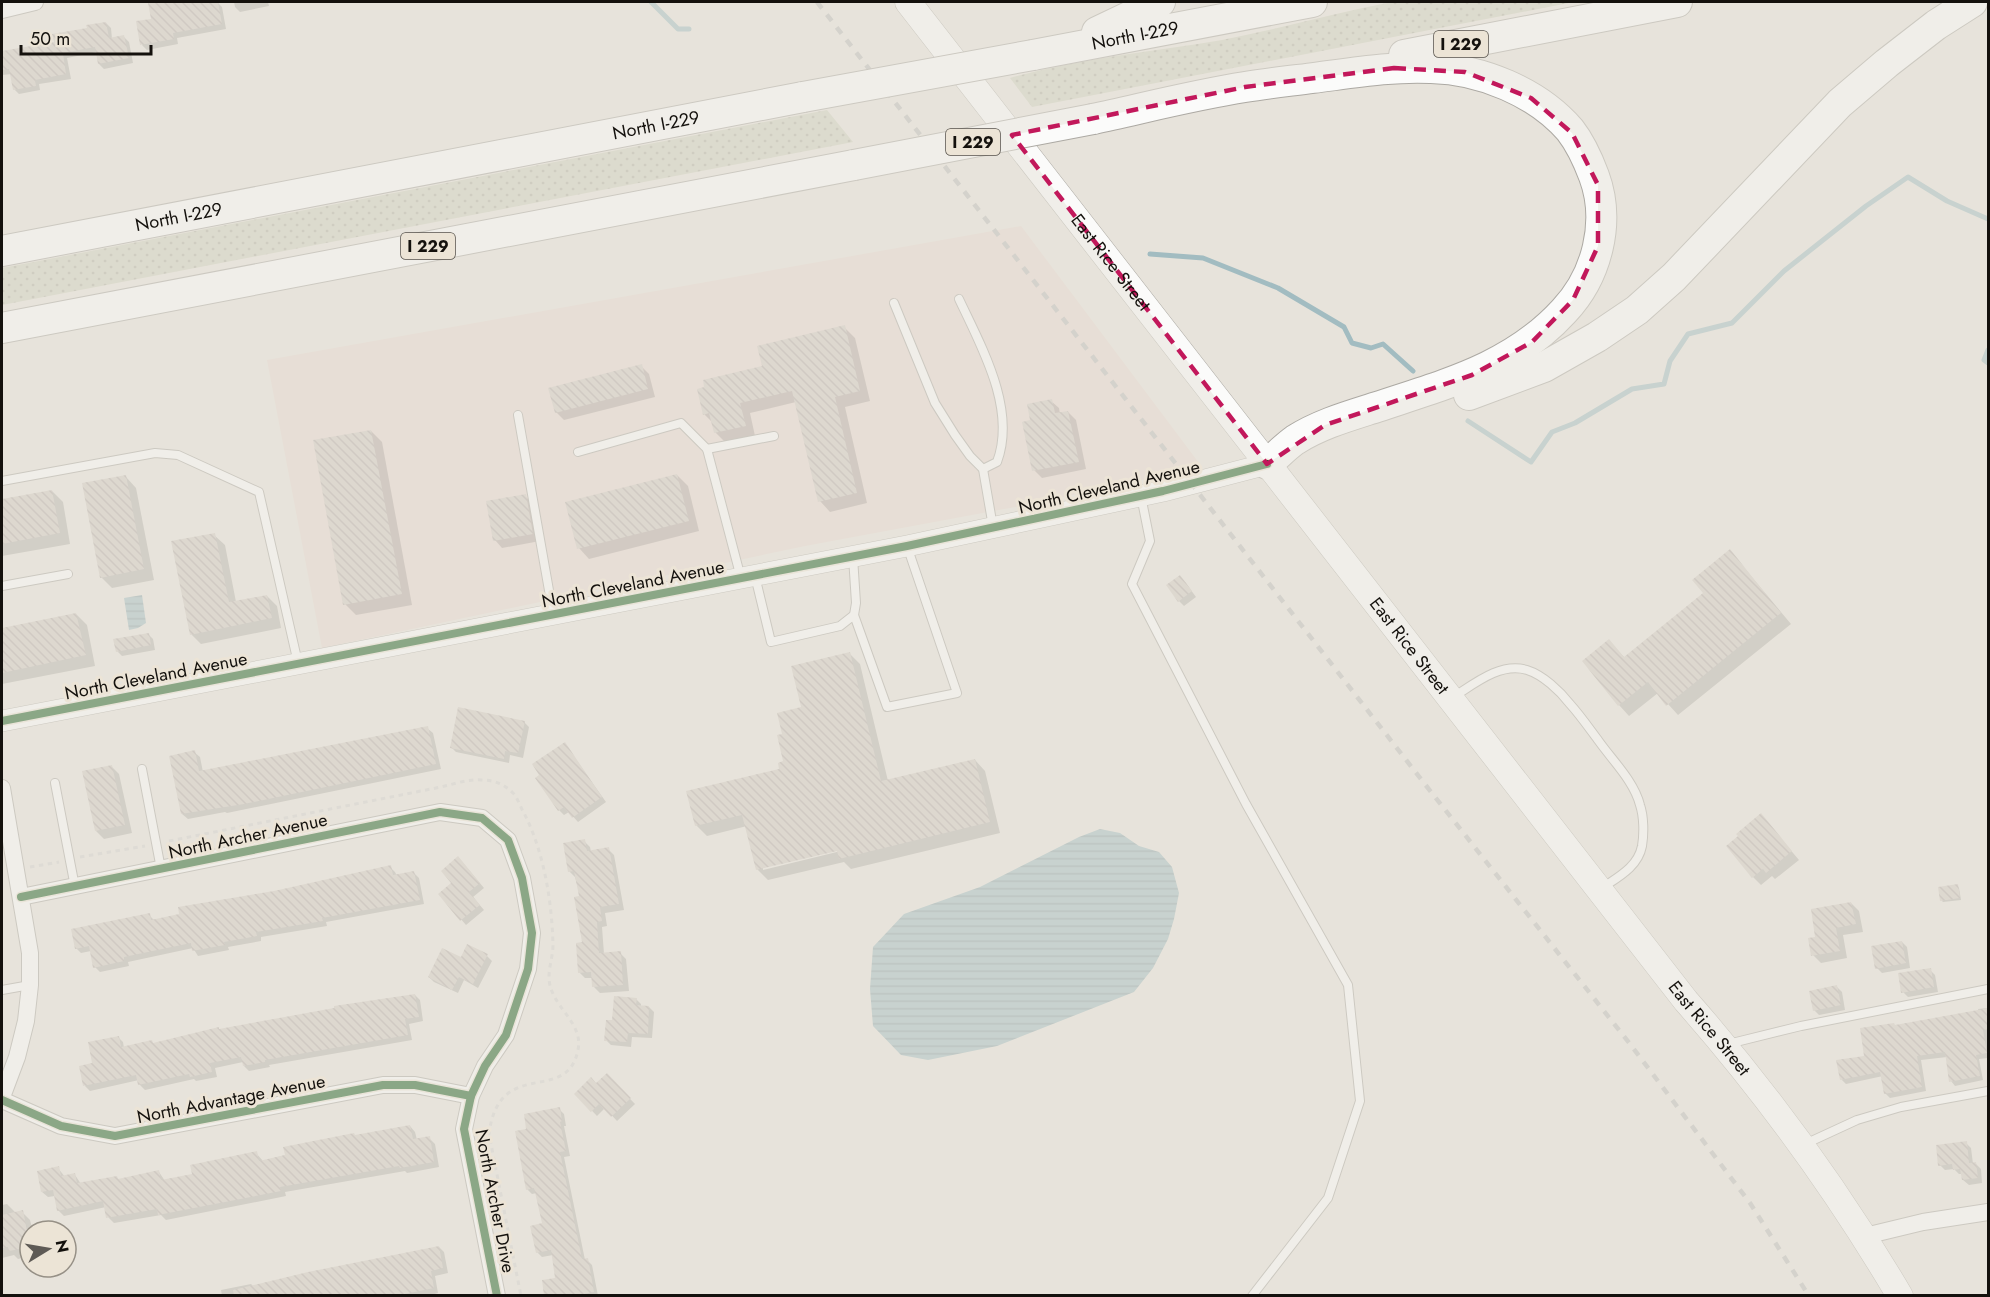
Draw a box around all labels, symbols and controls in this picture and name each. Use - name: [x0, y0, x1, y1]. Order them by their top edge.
- street label: North I-229: [1089, 15, 1181, 57]
- scale bar: [21, 18, 152, 56]
- text: 50 m: [30, 26, 70, 52]
- road number: I 229: [1434, 31, 1488, 57]
- street label: North I-229: [610, 104, 702, 146]
- road number: I 229: [946, 129, 1000, 155]
- street label: North I-229: [133, 196, 225, 238]
- street label: East Rice Street: [1065, 208, 1157, 317]
- road number: I 229: [401, 233, 455, 259]
- street label: North Cleveland Avenue: [1016, 453, 1202, 521]
- street label: North Cleveland Avenue: [539, 554, 727, 614]
- street label: East Rice Street: [1363, 592, 1456, 700]
- street label: North Cleveland Avenue: [62, 646, 250, 706]
- street label: North Archer Avenue: [166, 806, 330, 866]
- street label: East Rice Street: [1662, 975, 1757, 1082]
- street label: North Advantage Avenue: [135, 1068, 327, 1130]
- street label: North Archer Drive: [468, 1127, 522, 1275]
- north arrow: [18, 1219, 78, 1279]
- text: N: [50, 1238, 75, 1255]

